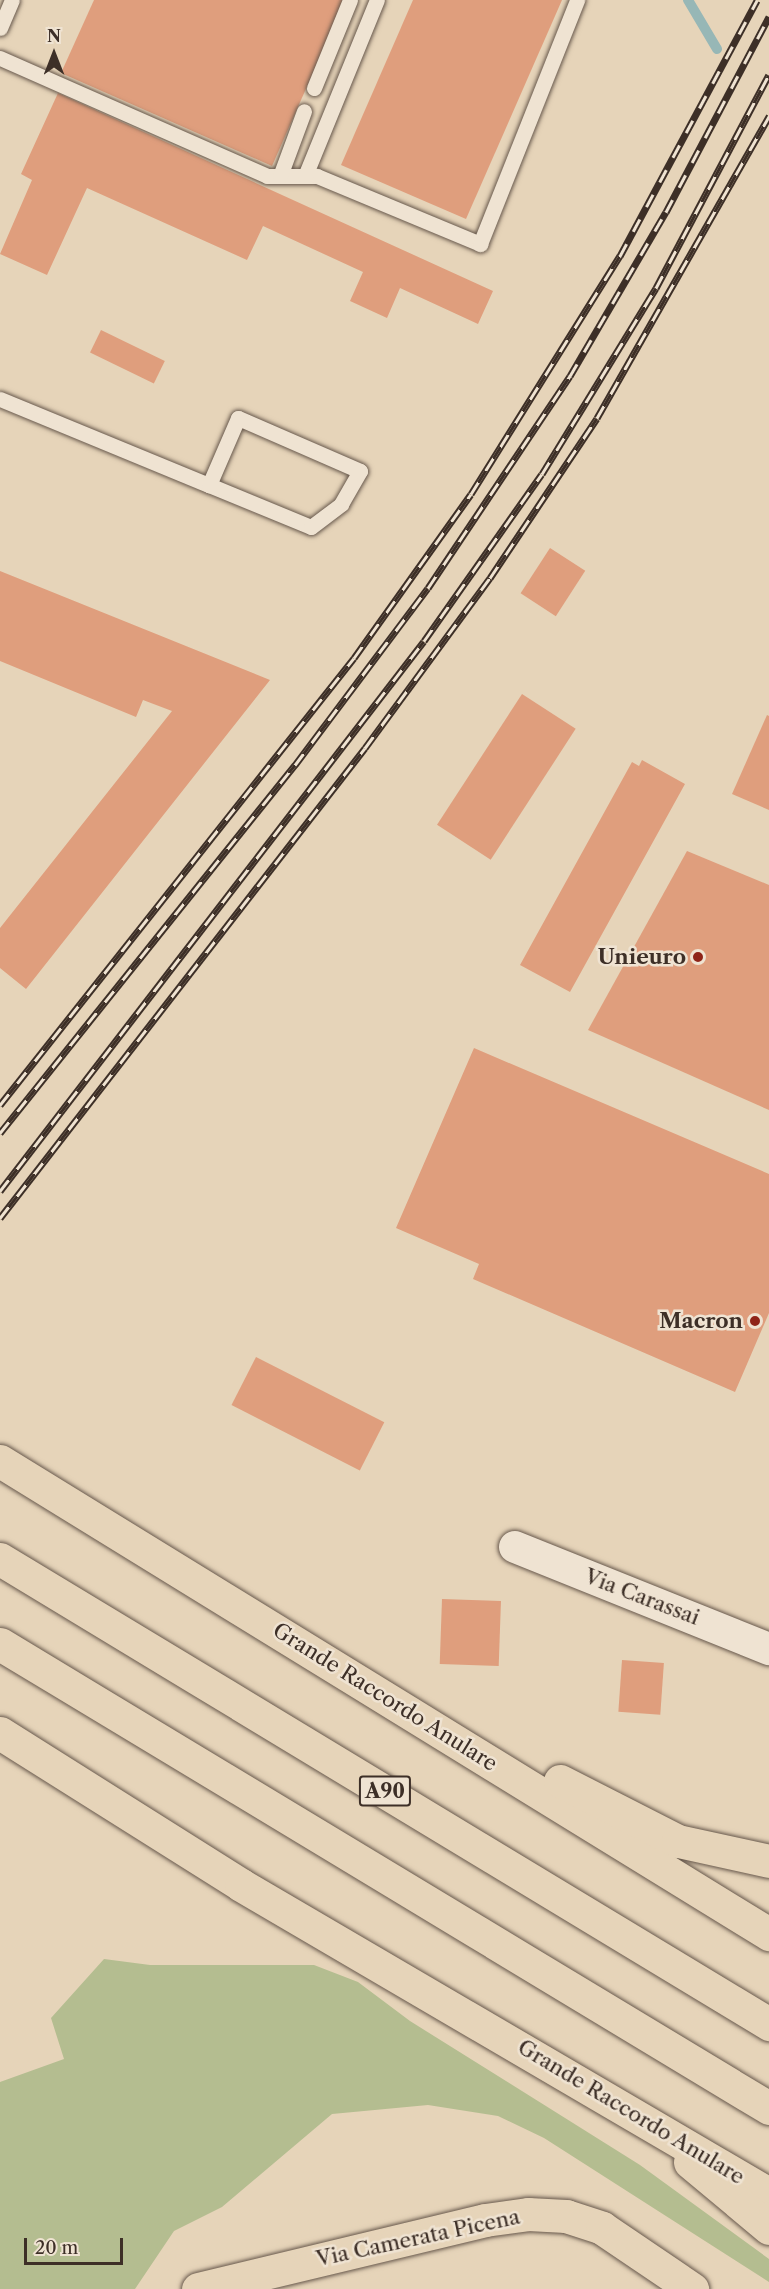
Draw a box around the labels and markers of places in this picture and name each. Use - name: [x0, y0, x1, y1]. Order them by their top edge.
- place label: Unieuro: [598, 944, 686, 970]
- marker: Unieuro: [691, 950, 705, 964]
- place label: Macron: [659, 1308, 743, 1334]
- marker: Macron: [748, 1314, 762, 1328]

